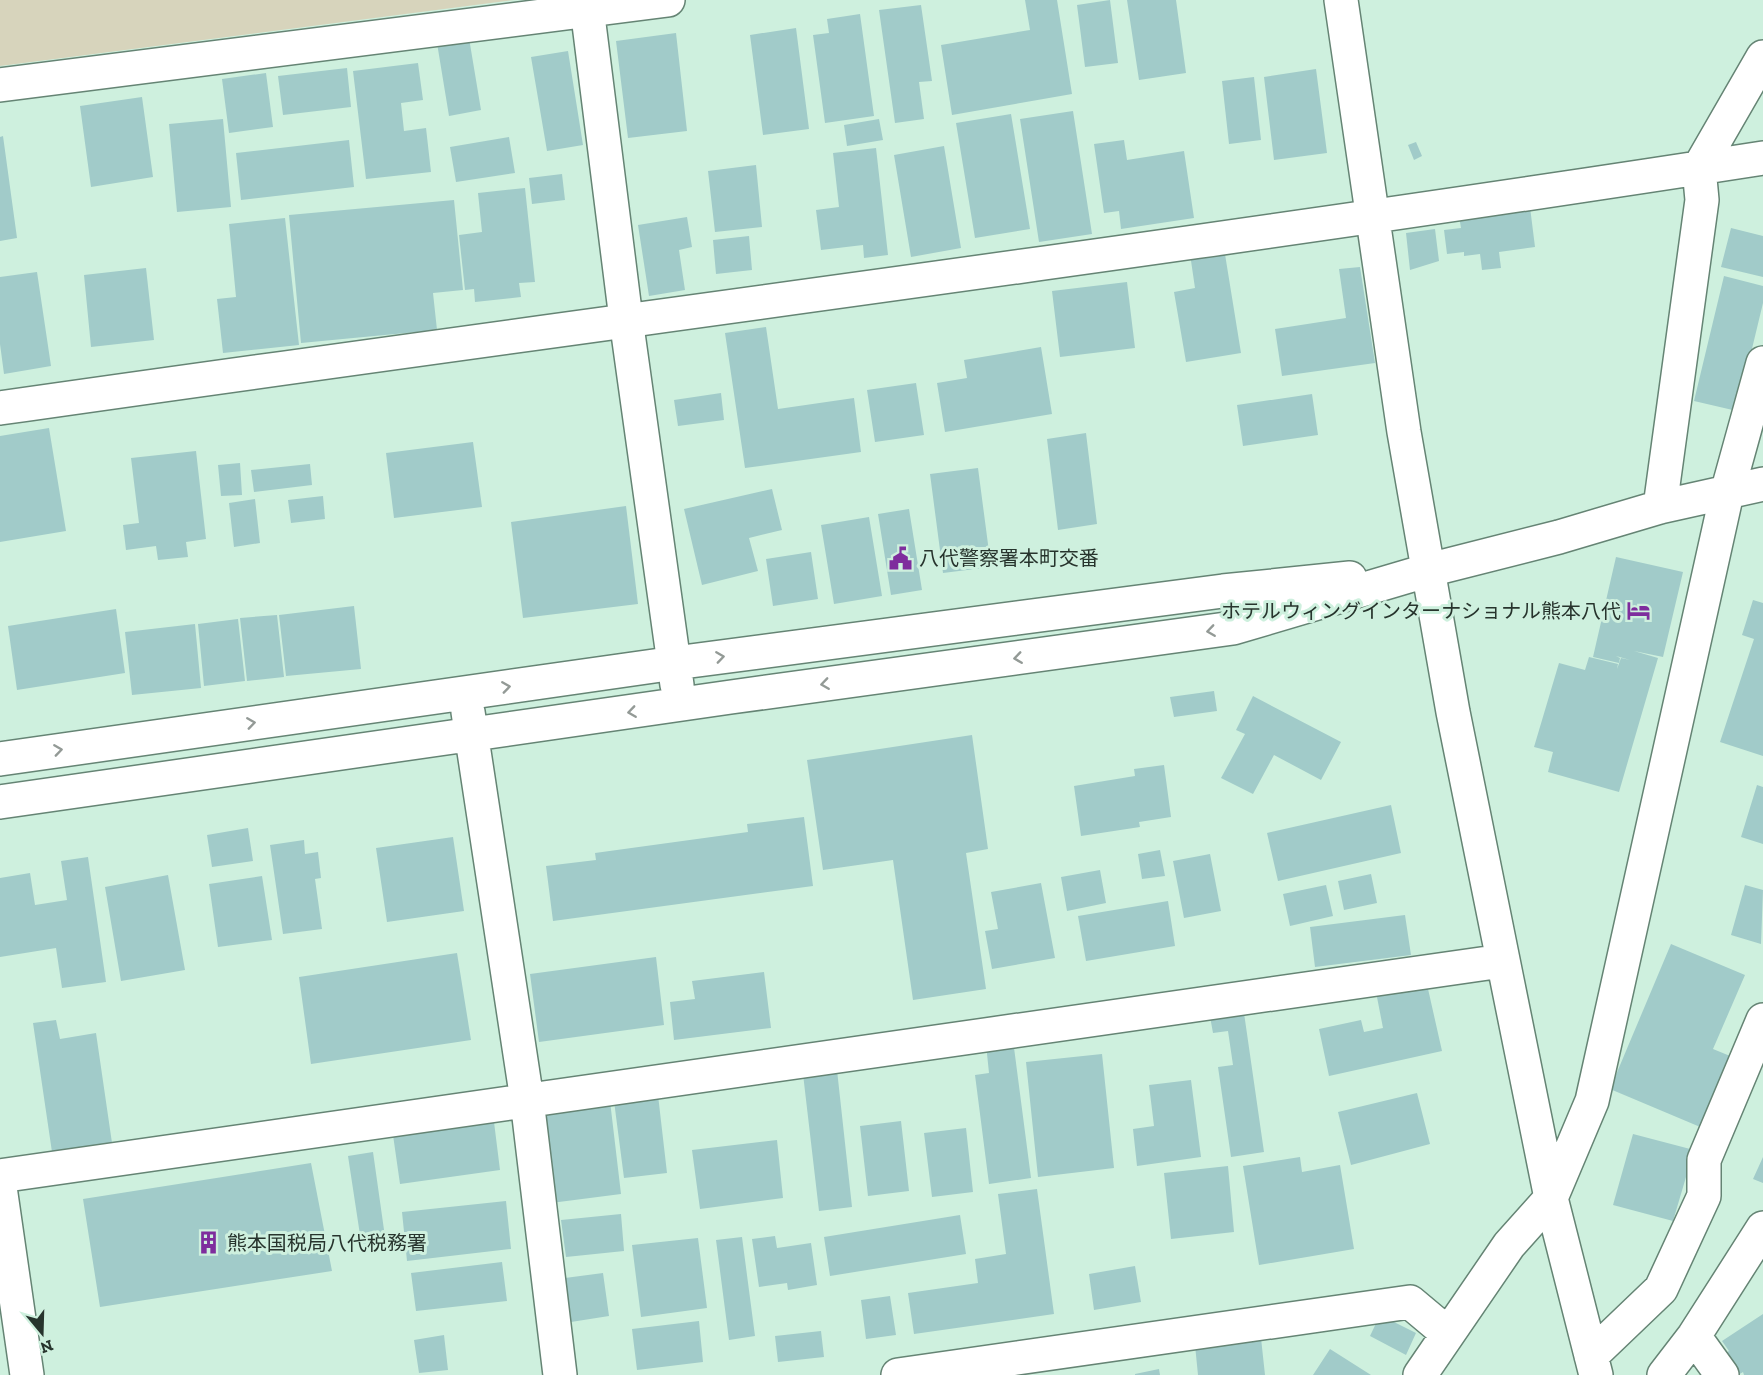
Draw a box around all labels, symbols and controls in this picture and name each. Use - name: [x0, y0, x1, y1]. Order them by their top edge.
- public building icon: 八代警察署本町交番: [888, 545, 914, 571]
- place label: 八代警察署本町交番: [919, 546, 1099, 570]
- hotel icon: ホテルウィングインターナショナル熊本八代: [1626, 598, 1652, 624]
- place label: ホテルウィングインターナショナル熊本八代: [1221, 599, 1621, 623]
- one-way arrow: [1207, 625, 1216, 637]
- one-way arrow: [1014, 651, 1023, 663]
- one-way arrow: [716, 652, 725, 664]
- one-way arrow: [820, 677, 830, 690]
- one-way arrow: [502, 681, 511, 693]
- one-way arrow: [627, 705, 637, 717]
- one-way arrow: [246, 718, 256, 730]
- one-way arrow: [53, 745, 63, 757]
- building icon: 熊本国税局八代税務署: [196, 1230, 222, 1256]
- place label: 熊本国税局八代税務署: [227, 1231, 427, 1255]
- north arrow: [12, 1303, 72, 1363]
- text: N: [38, 1336, 56, 1358]

